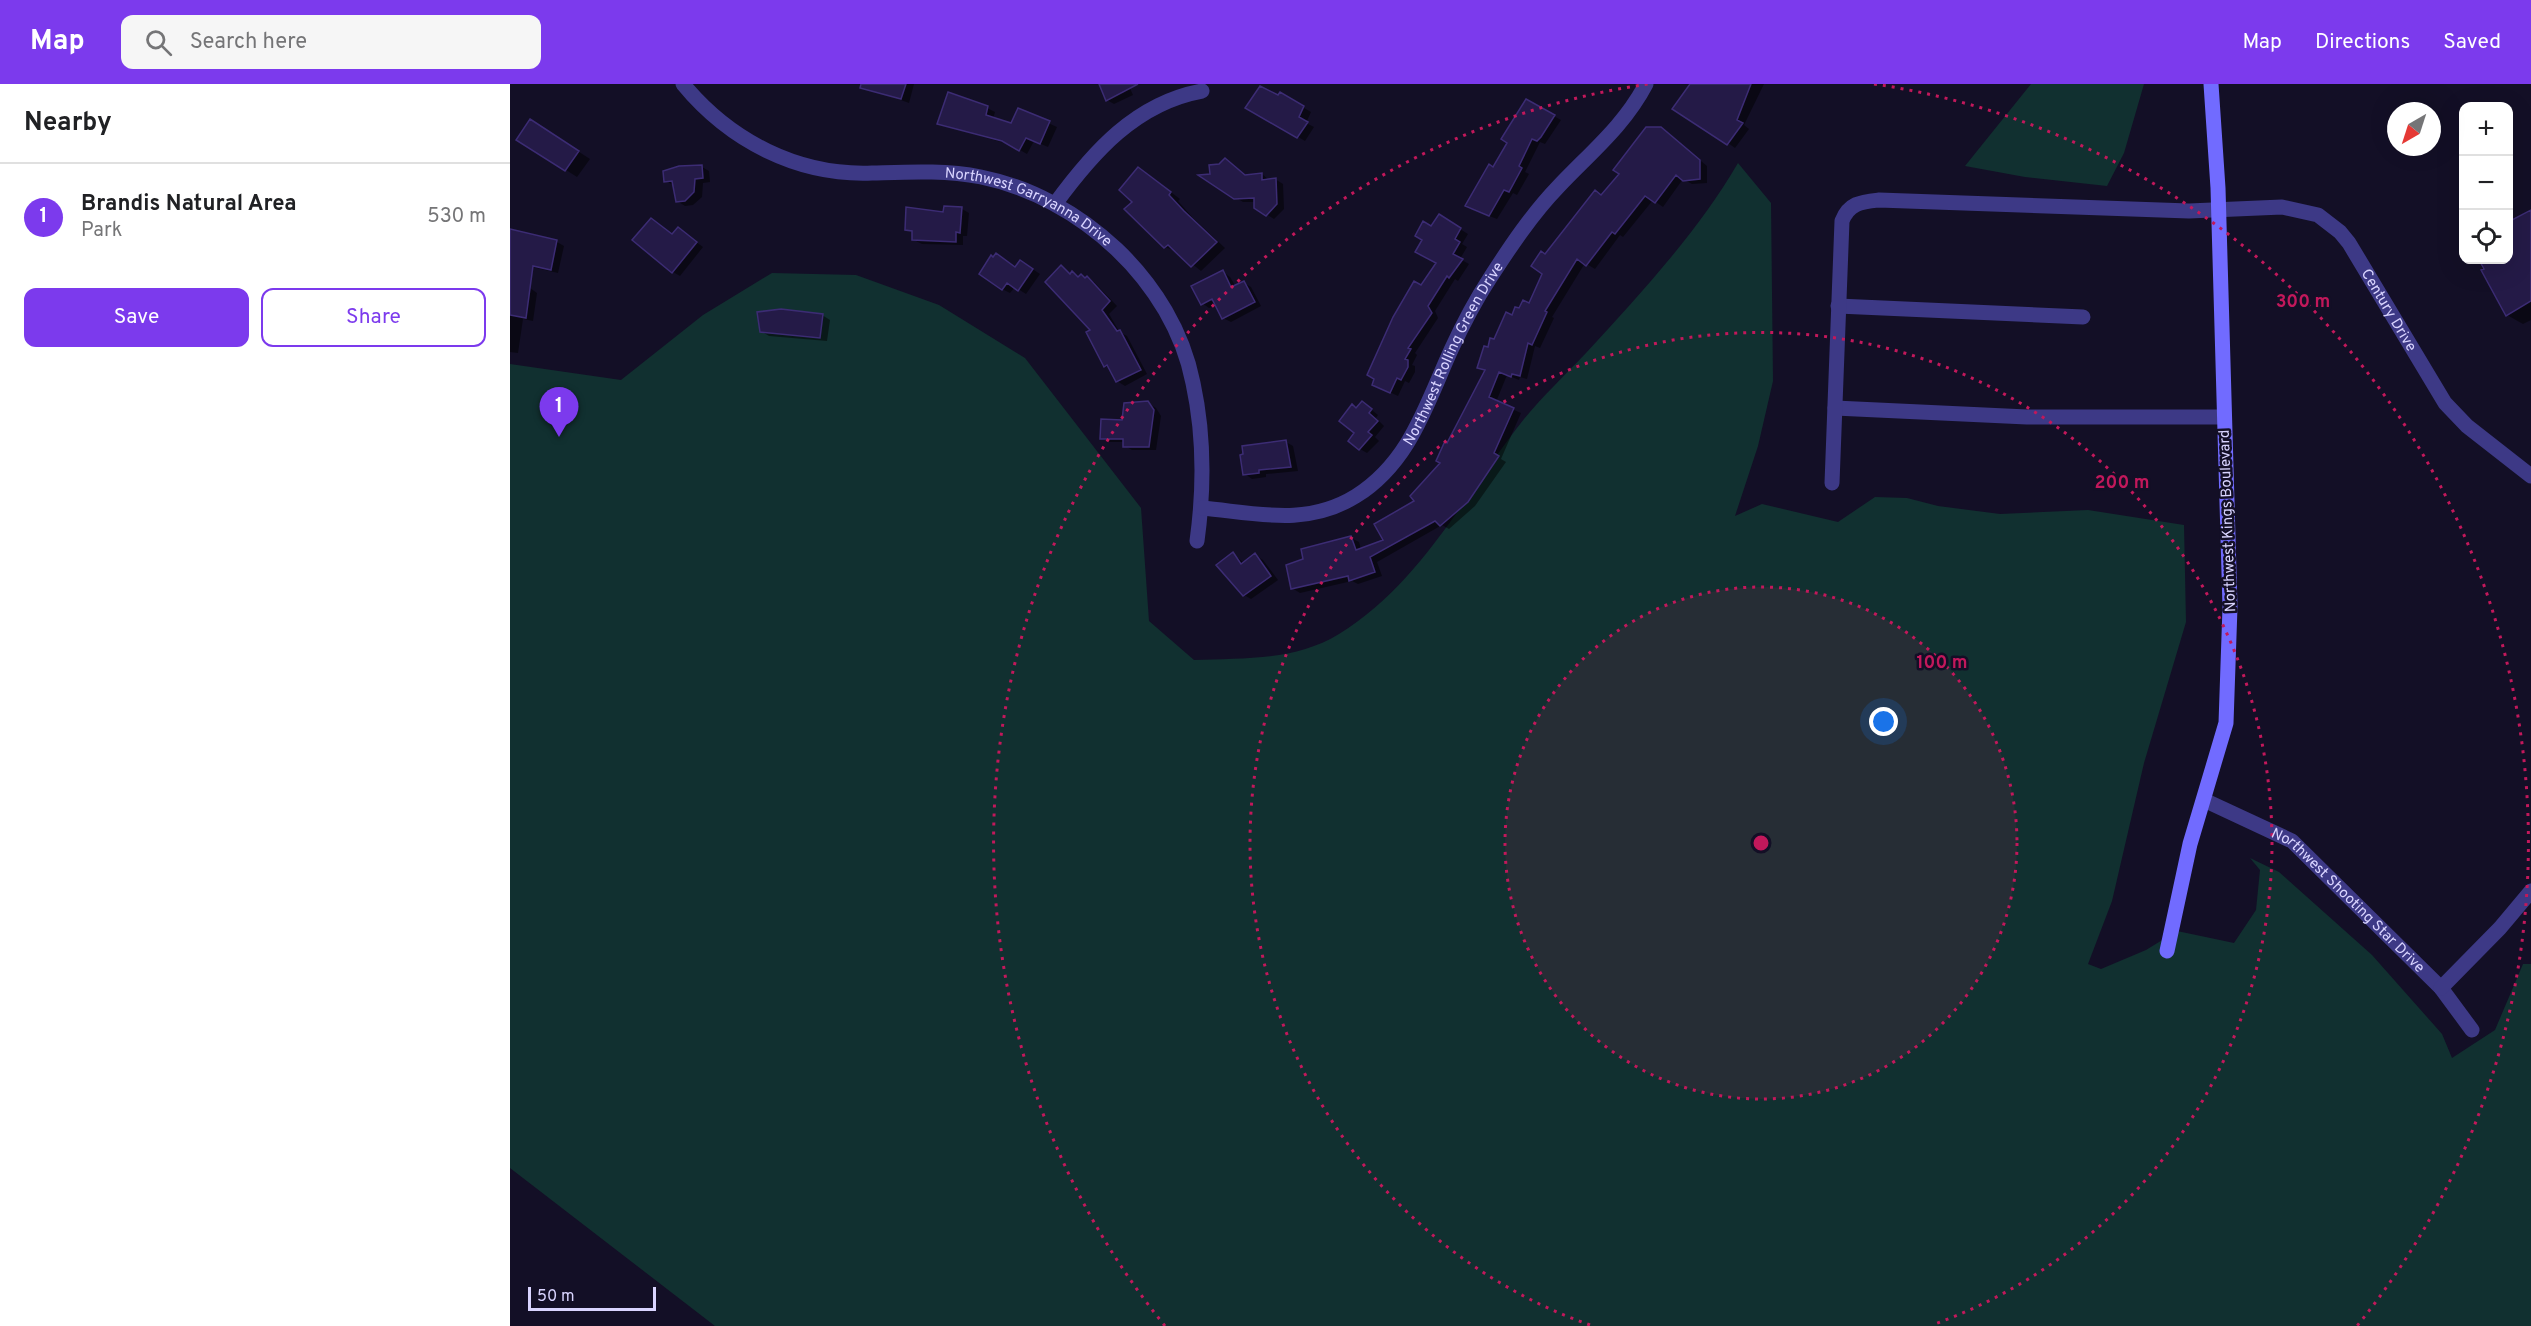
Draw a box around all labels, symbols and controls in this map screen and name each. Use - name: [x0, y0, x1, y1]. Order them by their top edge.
- search box: [121, 15, 541, 69]
- text: Map: [30, 24, 85, 60]
- icon: search: [142, 26, 175, 59]
- text: Search here: [190, 29, 307, 56]
- text: Map: [2242, 29, 2282, 56]
- text: Directions: [2315, 29, 2410, 56]
- text: Saved: [2443, 29, 2501, 56]
- north arrow: [2387, 102, 2441, 156]
- map controls: [2459, 102, 2513, 264]
- button: +: [2459, 102, 2513, 156]
- text: Nearby: [24, 107, 112, 140]
- button: −: [2459, 156, 2513, 210]
- street label: Northwest Garryanna Drive: [944, 165, 1115, 252]
- text: Brandis Natural Area: [81, 191, 297, 218]
- text: 1: [40, 204, 48, 230]
- text: 530 m: [427, 204, 486, 230]
- button: locate: [2459, 210, 2513, 264]
- text: Park: [81, 218, 122, 244]
- street label: Northwest Rolling Green Drive: [1400, 259, 1509, 450]
- street label: Century Drive: [2356, 266, 2420, 356]
- button: Save: [24, 288, 249, 347]
- button: Share: [261, 288, 486, 347]
- text: 300 m: [2276, 291, 2330, 314]
- pin: 1: [539, 388, 578, 437]
- street label: Northwest Kings Boulevard: [2216, 429, 2241, 612]
- text: 200 m: [2094, 472, 2150, 495]
- text: 100 m: [1916, 652, 1968, 675]
- your location: [1869, 707, 1898, 736]
- street label: Northwest Shooting Star Drive: [2268, 825, 2428, 978]
- centre of rings: [1751, 833, 1771, 853]
- scale bar: [528, 1284, 656, 1312]
- text: 50 m: [537, 1287, 575, 1307]

